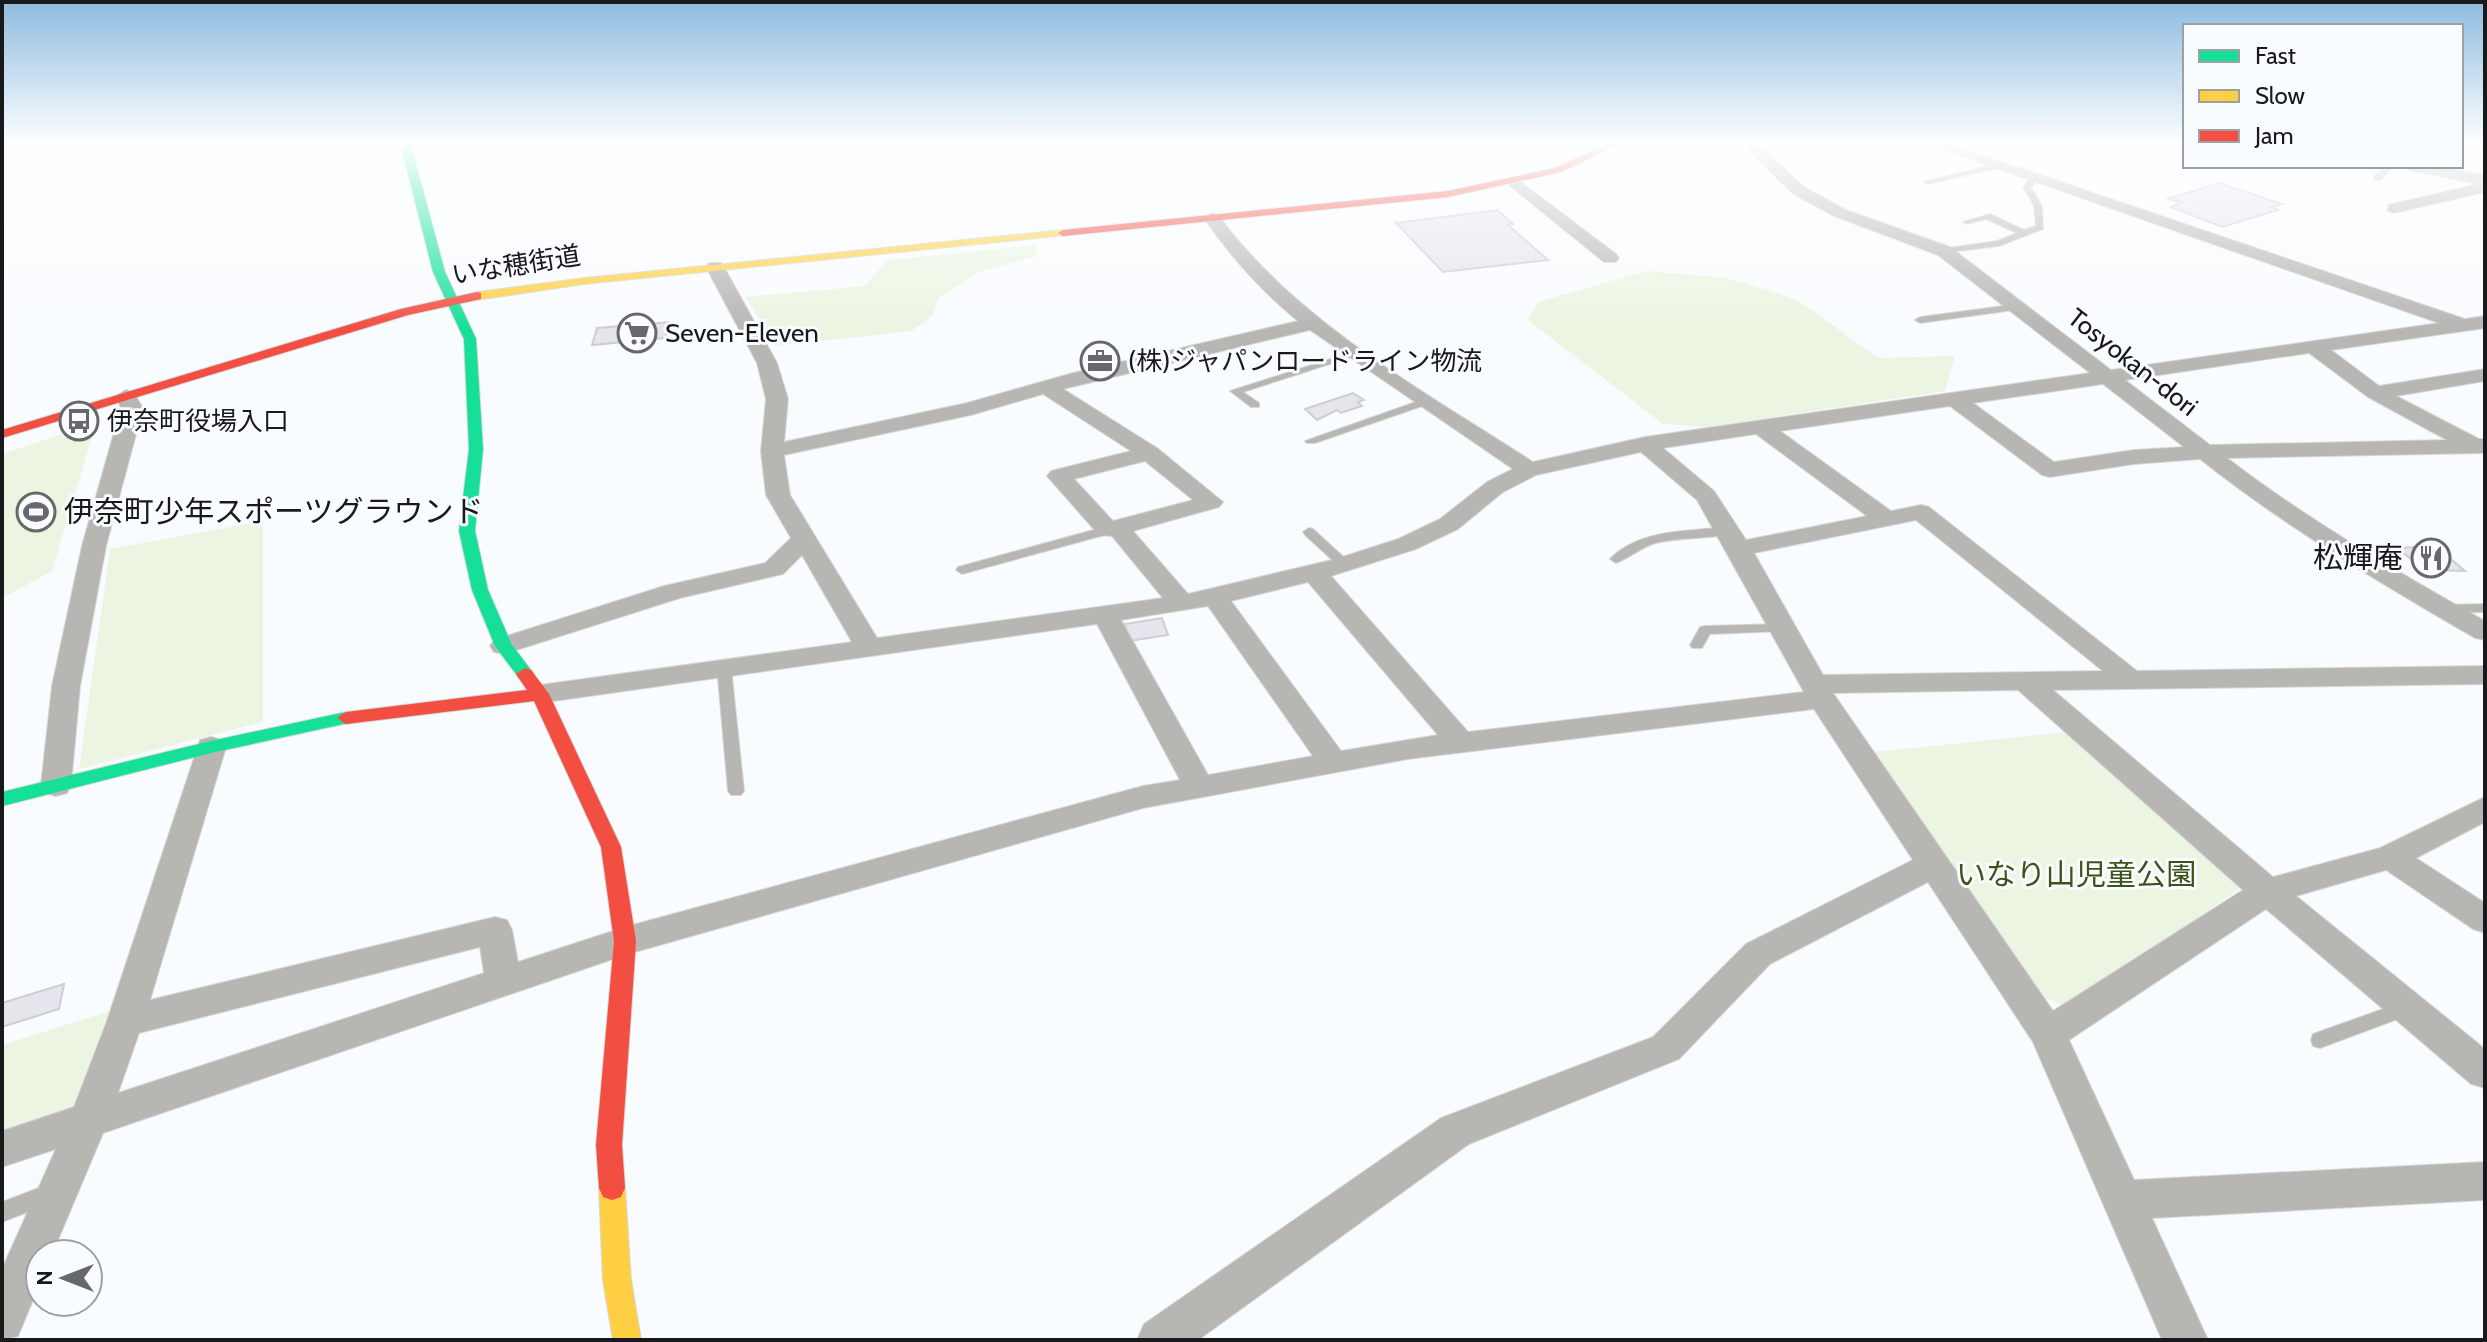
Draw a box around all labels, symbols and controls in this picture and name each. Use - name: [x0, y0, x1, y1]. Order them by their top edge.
- legend: [2183, 24, 2463, 168]
- text: Fast: [2255, 41, 2296, 70]
- text: Slow: [2255, 81, 2305, 110]
- text: Jam: [2254, 121, 2293, 150]
- street label: いな穂街道: [449, 239, 583, 291]
- street label: Tosyokan-dori: [2062, 301, 2204, 423]
- supermarket icon: Seven-Eleven: [616, 312, 658, 354]
- place label: Seven-Eleven: [665, 317, 819, 349]
- office icon: (株)ジャパンロードライン物流: [1079, 340, 1121, 382]
- place label: (株)ジャパンロードライン物流: [1128, 345, 1482, 377]
- bus stop icon: 伊奈町役場入口: [58, 400, 100, 442]
- place label: 伊奈町役場入口: [107, 405, 289, 437]
- sports icon: 伊奈町少年スポーツグラウンド: [15, 491, 57, 533]
- place label: 伊奈町少年スポーツグラウンド: [64, 493, 483, 530]
- restaurant icon: 松輝庵: [2410, 537, 2452, 579]
- place label: 松輝庵: [2313, 539, 2403, 576]
- park label: いなり山児童公園: [1956, 856, 2196, 893]
- north arrow: [24, 1238, 104, 1318]
- text: N: [31, 1270, 58, 1286]

